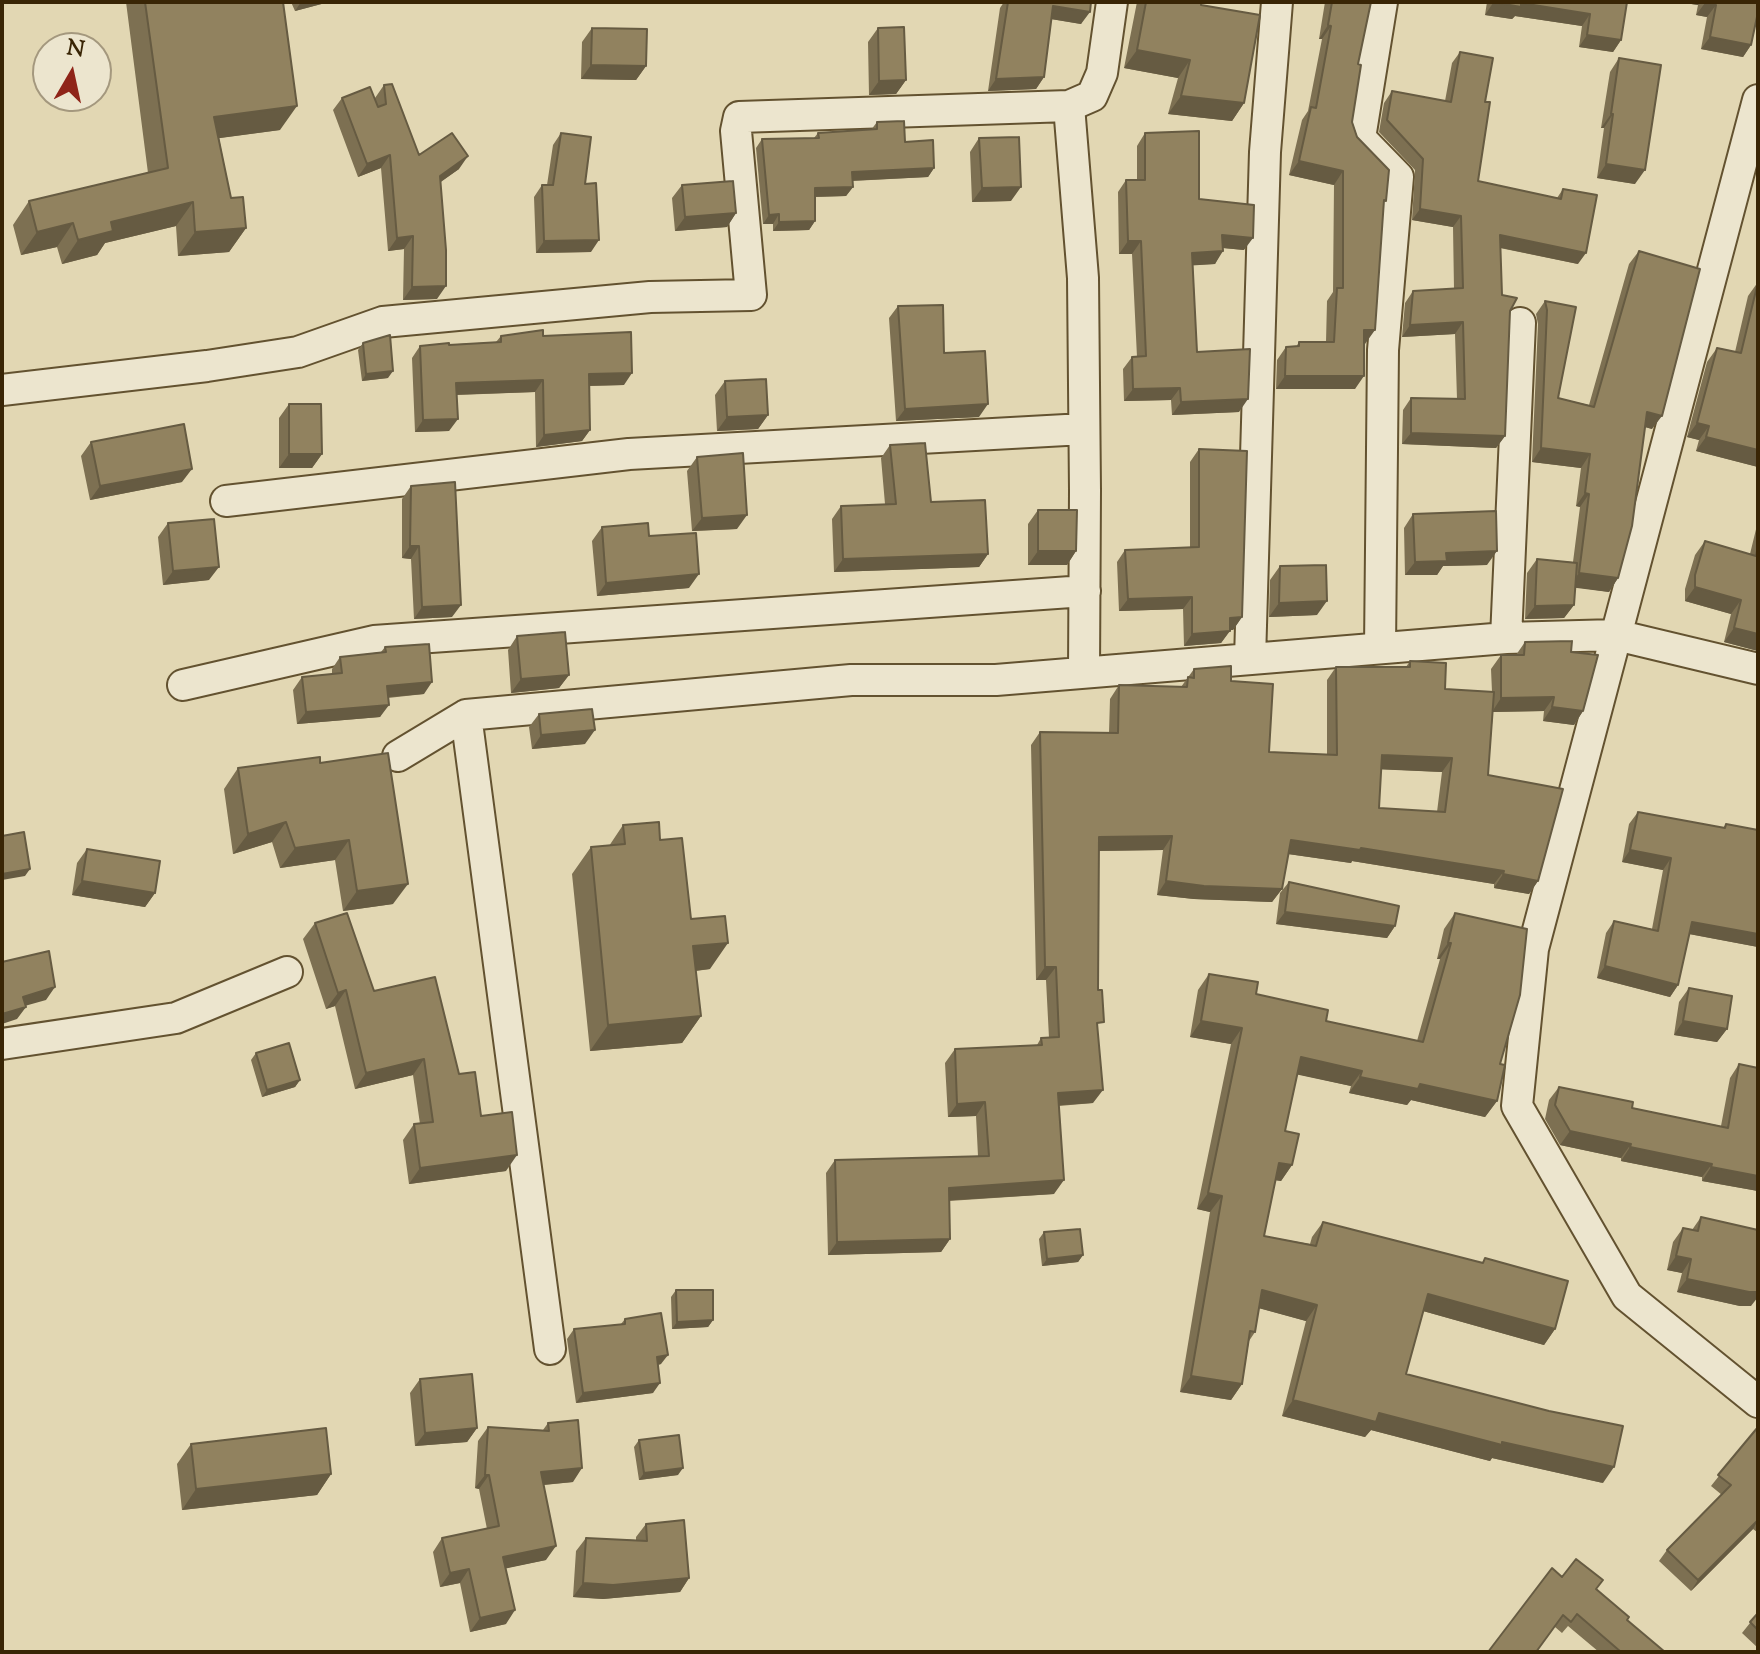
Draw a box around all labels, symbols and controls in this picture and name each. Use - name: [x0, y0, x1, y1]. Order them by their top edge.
- north arrow: [32, 32, 112, 112]
- text: N: [64, 33, 87, 67]

